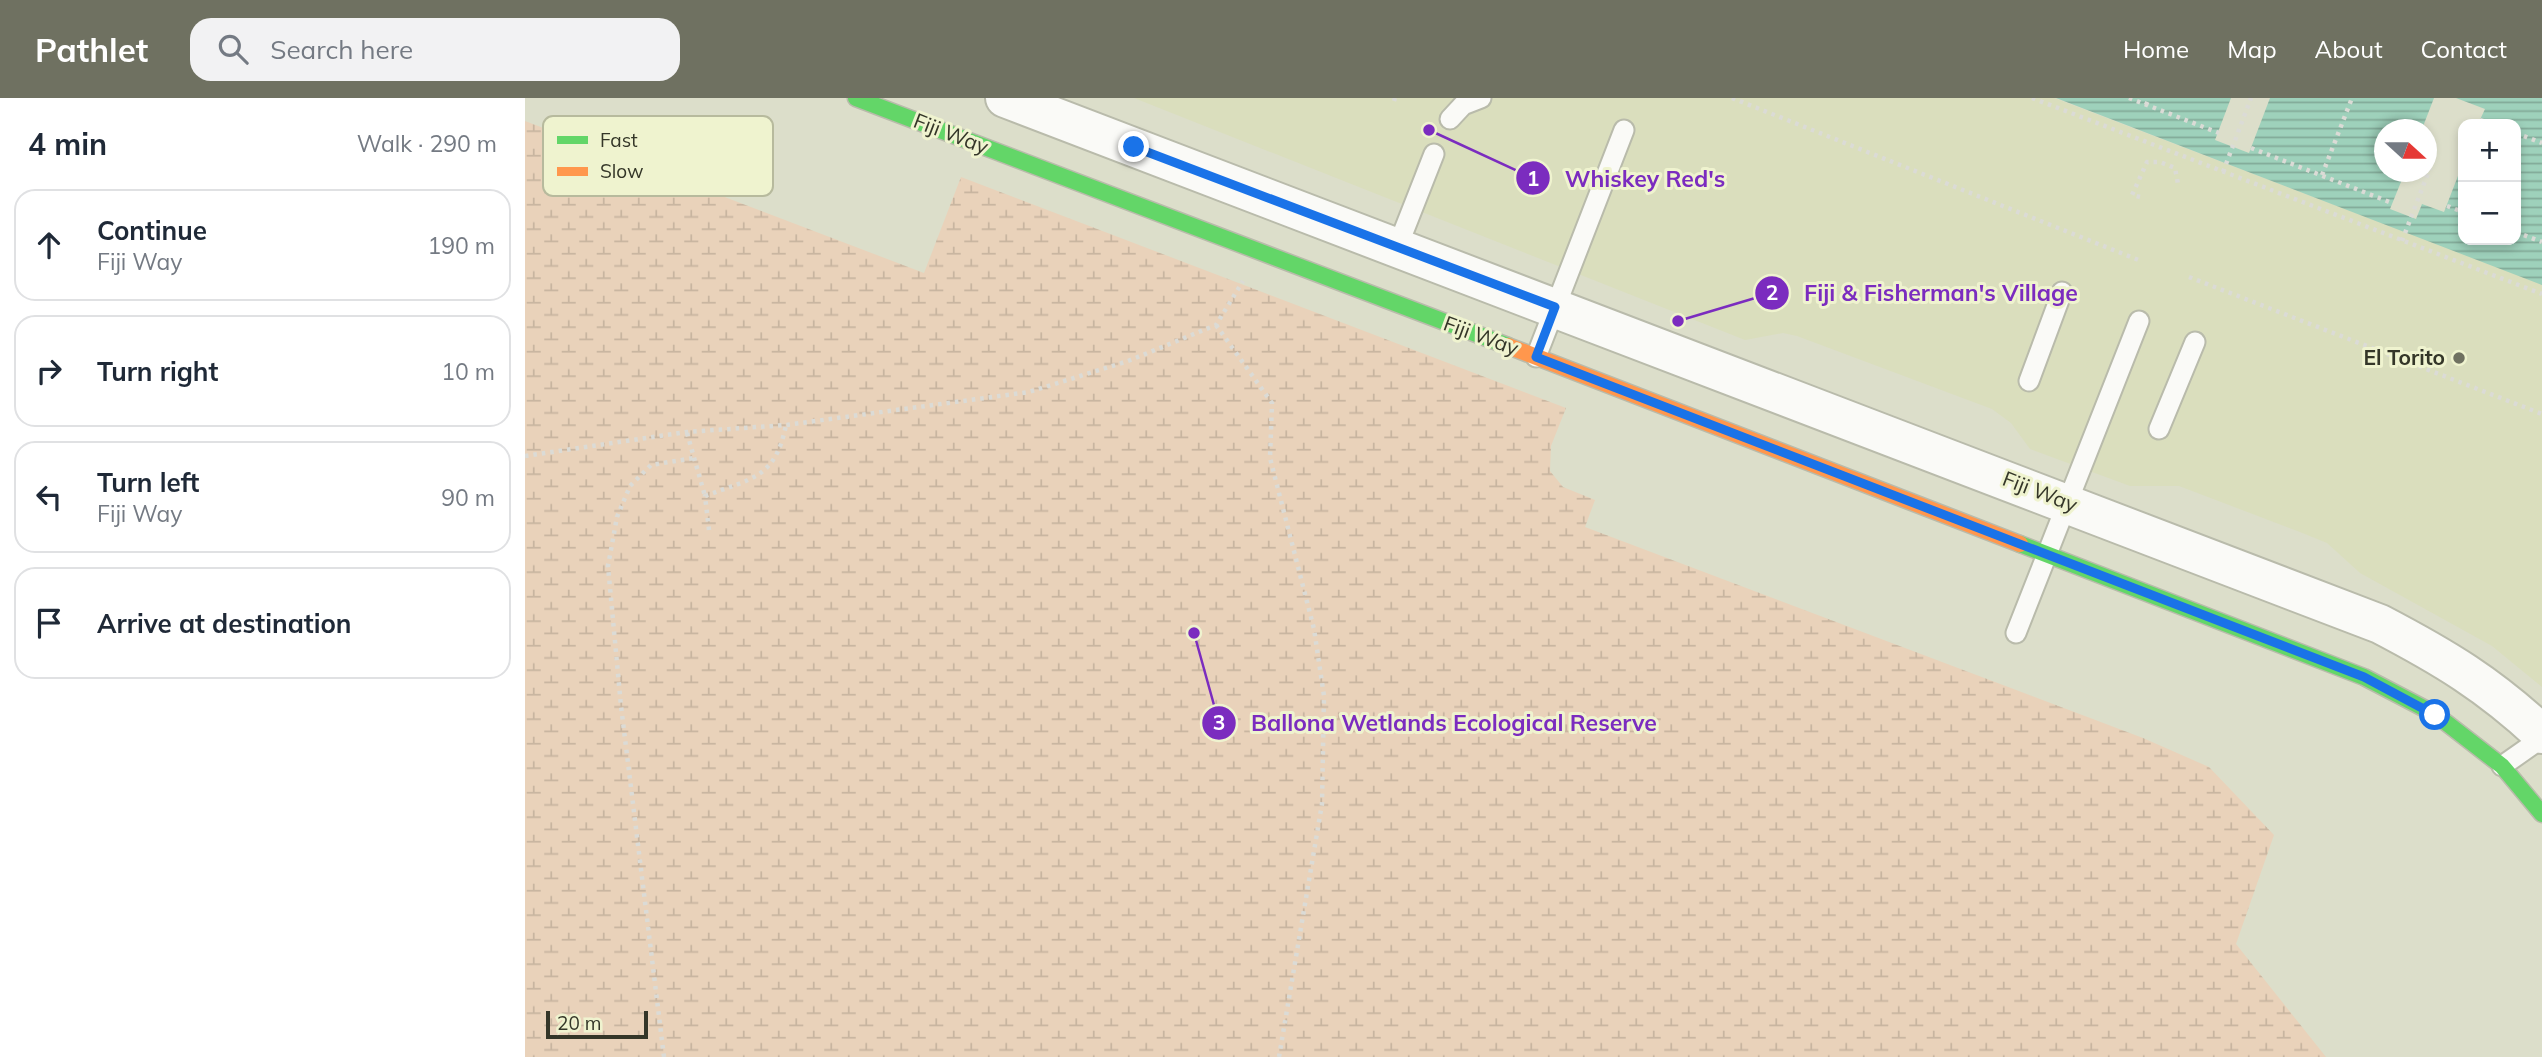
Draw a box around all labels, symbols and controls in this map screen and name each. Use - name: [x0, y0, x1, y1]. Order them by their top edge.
- search box: [190, 18, 680, 81]
- text: Pathlet: [35, 29, 148, 70]
- icon: search: [214, 30, 252, 68]
- text: Search here: [270, 33, 413, 66]
- text: Home: [2123, 34, 2189, 64]
- text: Map: [2227, 34, 2277, 64]
- text: About: [2315, 34, 2383, 64]
- text: Contact: [2421, 34, 2507, 64]
- street label: Fiji Way: [910, 107, 992, 159]
- legend: [543, 116, 773, 196]
- north arrow: [2374, 119, 2437, 182]
- map controls: [2458, 119, 2521, 245]
- button: +: [2458, 119, 2521, 182]
- text: 4 min: [28, 125, 107, 163]
- text: Fast: [600, 128, 638, 152]
- text: Walk · 290 m: [357, 129, 497, 158]
- route end: [1118, 131, 1149, 162]
- callout: Whiskey Red's: [1516, 156, 1740, 200]
- text: Slow: [600, 159, 644, 183]
- text: Whiskey Red's: [1565, 164, 1725, 193]
- text: 1: [1527, 165, 1539, 191]
- button: −: [2458, 182, 2521, 245]
- text: Continue: [97, 214, 207, 247]
- icon: ahead: [30, 226, 68, 264]
- text: 190 m: [427, 231, 495, 260]
- text: Fiji Way: [97, 247, 183, 276]
- callout: Fiji & Fisherman's Village: [1755, 271, 2092, 315]
- text: Fiji & Fisherman's Village: [1804, 278, 2078, 307]
- text: 2: [1766, 279, 1778, 305]
- street label: Fiji Way: [1440, 309, 1522, 361]
- place label: El Torito: [2363, 344, 2445, 370]
- marker: El Torito: [2451, 350, 2467, 366]
- icon: right: [30, 352, 68, 390]
- text: Turn right: [97, 355, 218, 388]
- text: 10 m: [441, 357, 495, 386]
- street label: Fiji Way: [1999, 465, 2081, 517]
- text: Turn left: [97, 466, 199, 499]
- icon: left: [30, 478, 68, 516]
- text: 90 m: [441, 483, 495, 512]
- text: Fiji Way: [97, 499, 183, 528]
- icon: arrive: [30, 604, 68, 642]
- text: Arrive at destination: [97, 607, 352, 640]
- route start: [2419, 699, 2450, 730]
- callout: Ballona Wetlands Ecological Reserve: [1202, 701, 1671, 745]
- text: Ballona Wetlands Ecological Reserve: [1251, 708, 1657, 737]
- text: 3: [1213, 709, 1225, 735]
- scale bar: [546, 1008, 647, 1040]
- text: 20 m: [557, 1011, 601, 1035]

